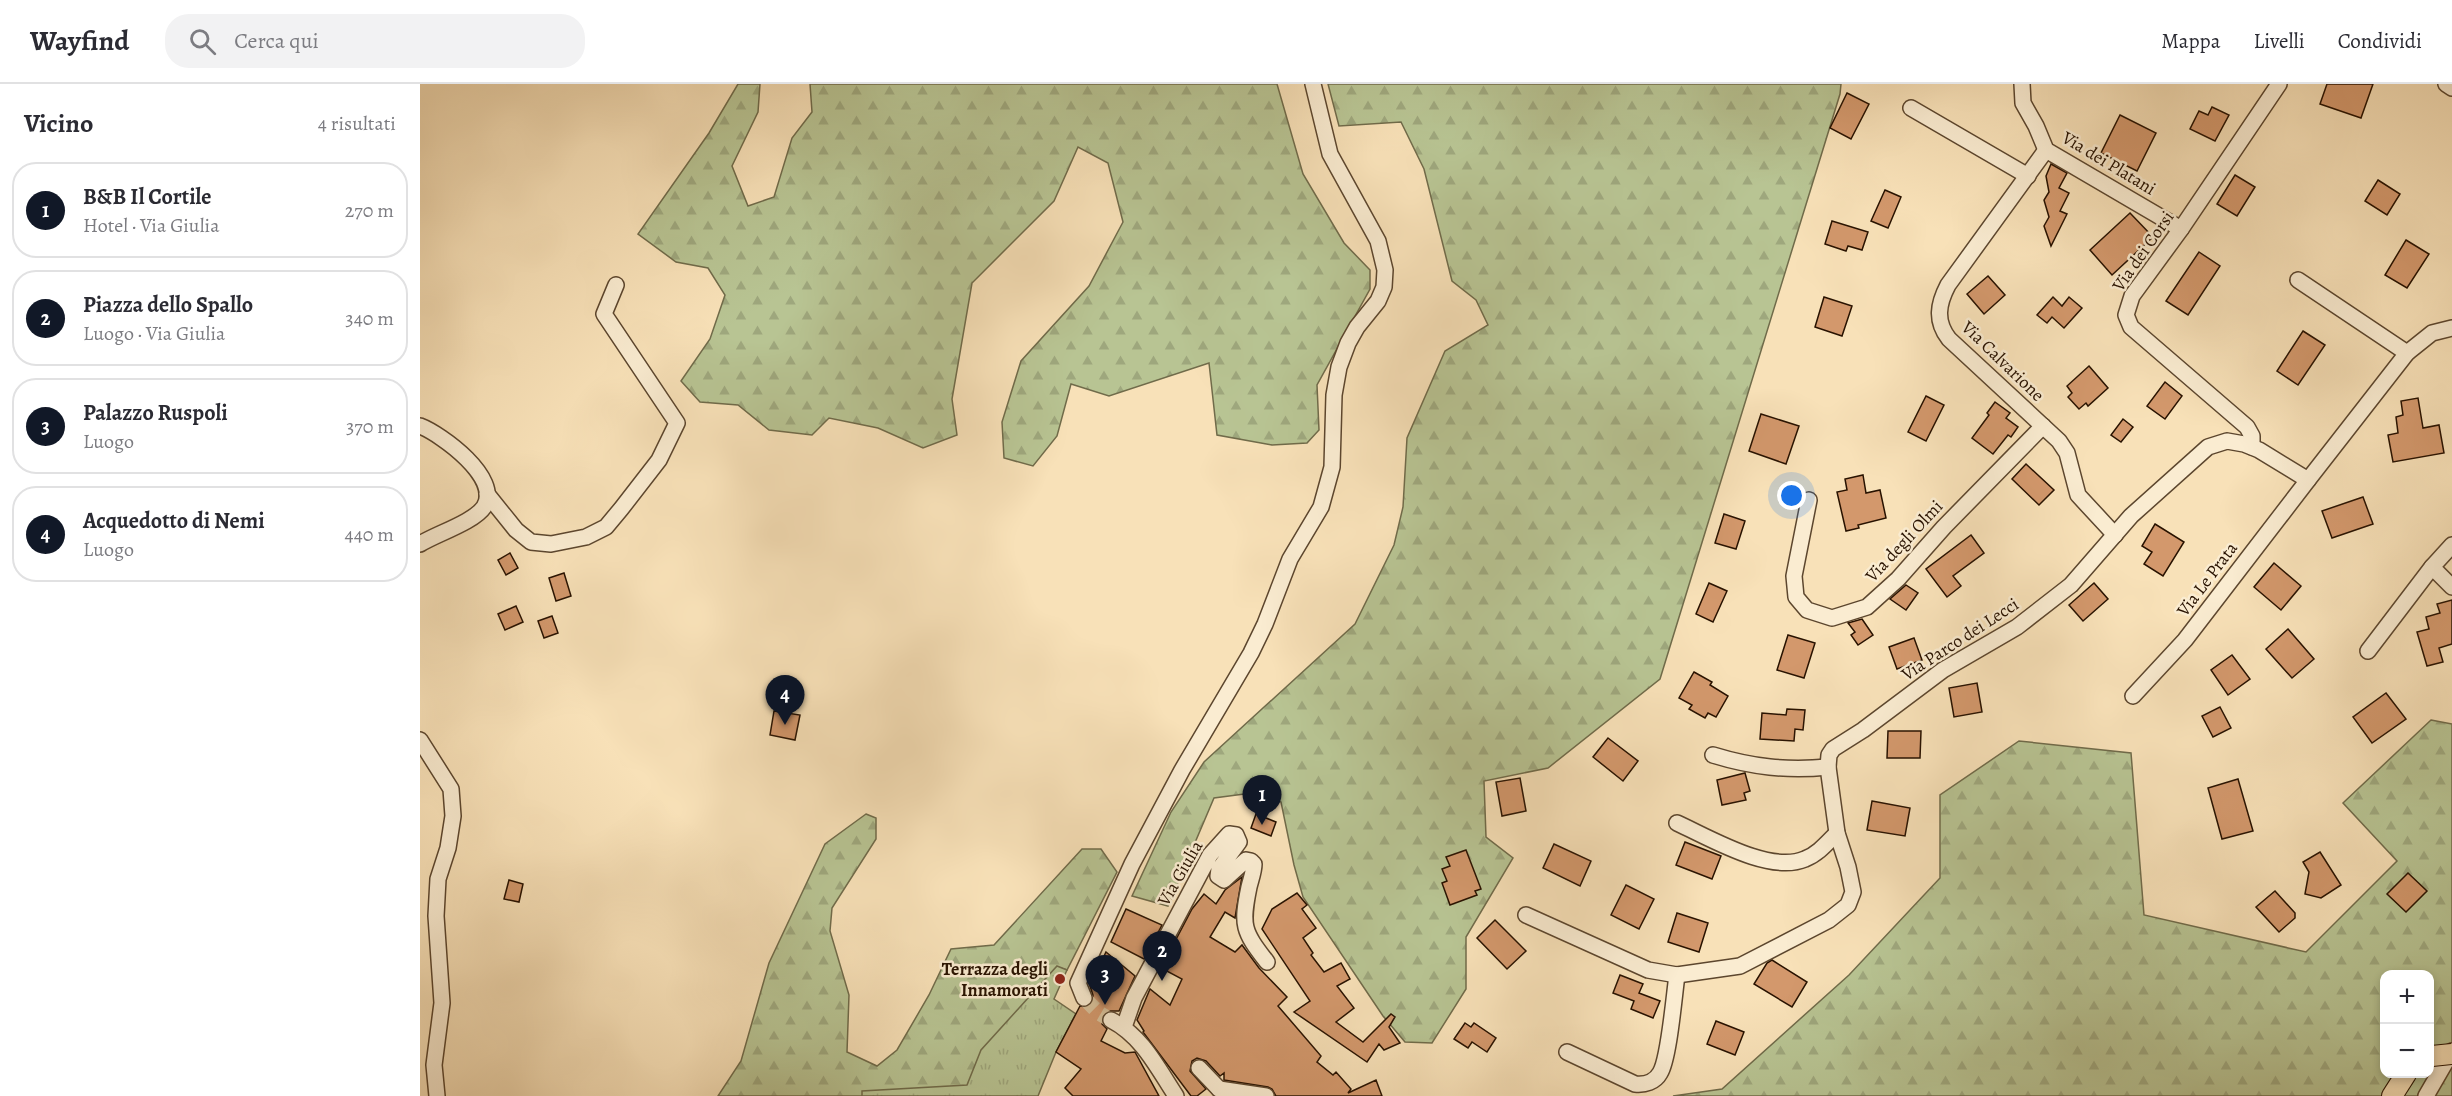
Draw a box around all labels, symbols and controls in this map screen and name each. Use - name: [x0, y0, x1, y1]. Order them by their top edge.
- search box: [165, 14, 585, 68]
- text: Wayfind: [30, 22, 129, 60]
- icon: search: [186, 25, 219, 58]
- text: Cerca qui: [234, 26, 319, 56]
- text: Mappa: [2161, 27, 2220, 55]
- text: Livelli: [2253, 27, 2305, 55]
- text: Condividi: [2338, 27, 2422, 55]
- text: Vicino: [24, 106, 93, 141]
- text: 4 risultati: [318, 110, 396, 137]
- street label: Via dei Platani: [2057, 125, 2160, 200]
- text: B&B Il Cortile: [83, 182, 212, 212]
- text: 1: [42, 197, 49, 224]
- text: 270 m: [345, 197, 394, 224]
- street label: Via dei Corsi: [2106, 206, 2179, 297]
- text: Hotel · Via Giulia: [83, 212, 220, 239]
- text: Piazza dello Spallo: [83, 290, 253, 320]
- text: 2: [41, 305, 50, 332]
- text: 340 m: [345, 305, 394, 332]
- street label: Via Calvarione: [1956, 315, 2050, 407]
- text: Luogo · Via Giulia: [83, 320, 225, 347]
- text: Palazzo Ruspoli: [83, 398, 228, 428]
- text: 3: [41, 413, 50, 440]
- text: 370 m: [346, 413, 394, 440]
- text: Luogo: [83, 428, 134, 455]
- your location: [1777, 481, 1806, 510]
- street label: Via degli Olmi: [1859, 495, 1948, 588]
- text: Acquedotto di Nemi: [83, 506, 265, 536]
- text: 4: [41, 521, 50, 548]
- text: 440 m: [345, 521, 394, 548]
- text: Luogo: [83, 536, 134, 563]
- street label: Via Le Prata: [2171, 536, 2243, 622]
- street label: Via Parco dei Lecci: [1896, 592, 2023, 686]
- pin: 4: [766, 676, 805, 725]
- pin: 1: [1242, 776, 1282, 825]
- street label: Via Giulia: [1151, 835, 1209, 911]
- pin: 2: [1142, 932, 1182, 981]
- pin: 3: [1086, 956, 1124, 1005]
- place label: Terrazza degli Innamorati: [942, 957, 1048, 1002]
- map controls: [2380, 970, 2434, 1078]
- button: +: [2380, 970, 2434, 1024]
- marker: Terrazza degli Innamorati: [1053, 972, 1067, 986]
- button: −: [2380, 1024, 2434, 1078]

